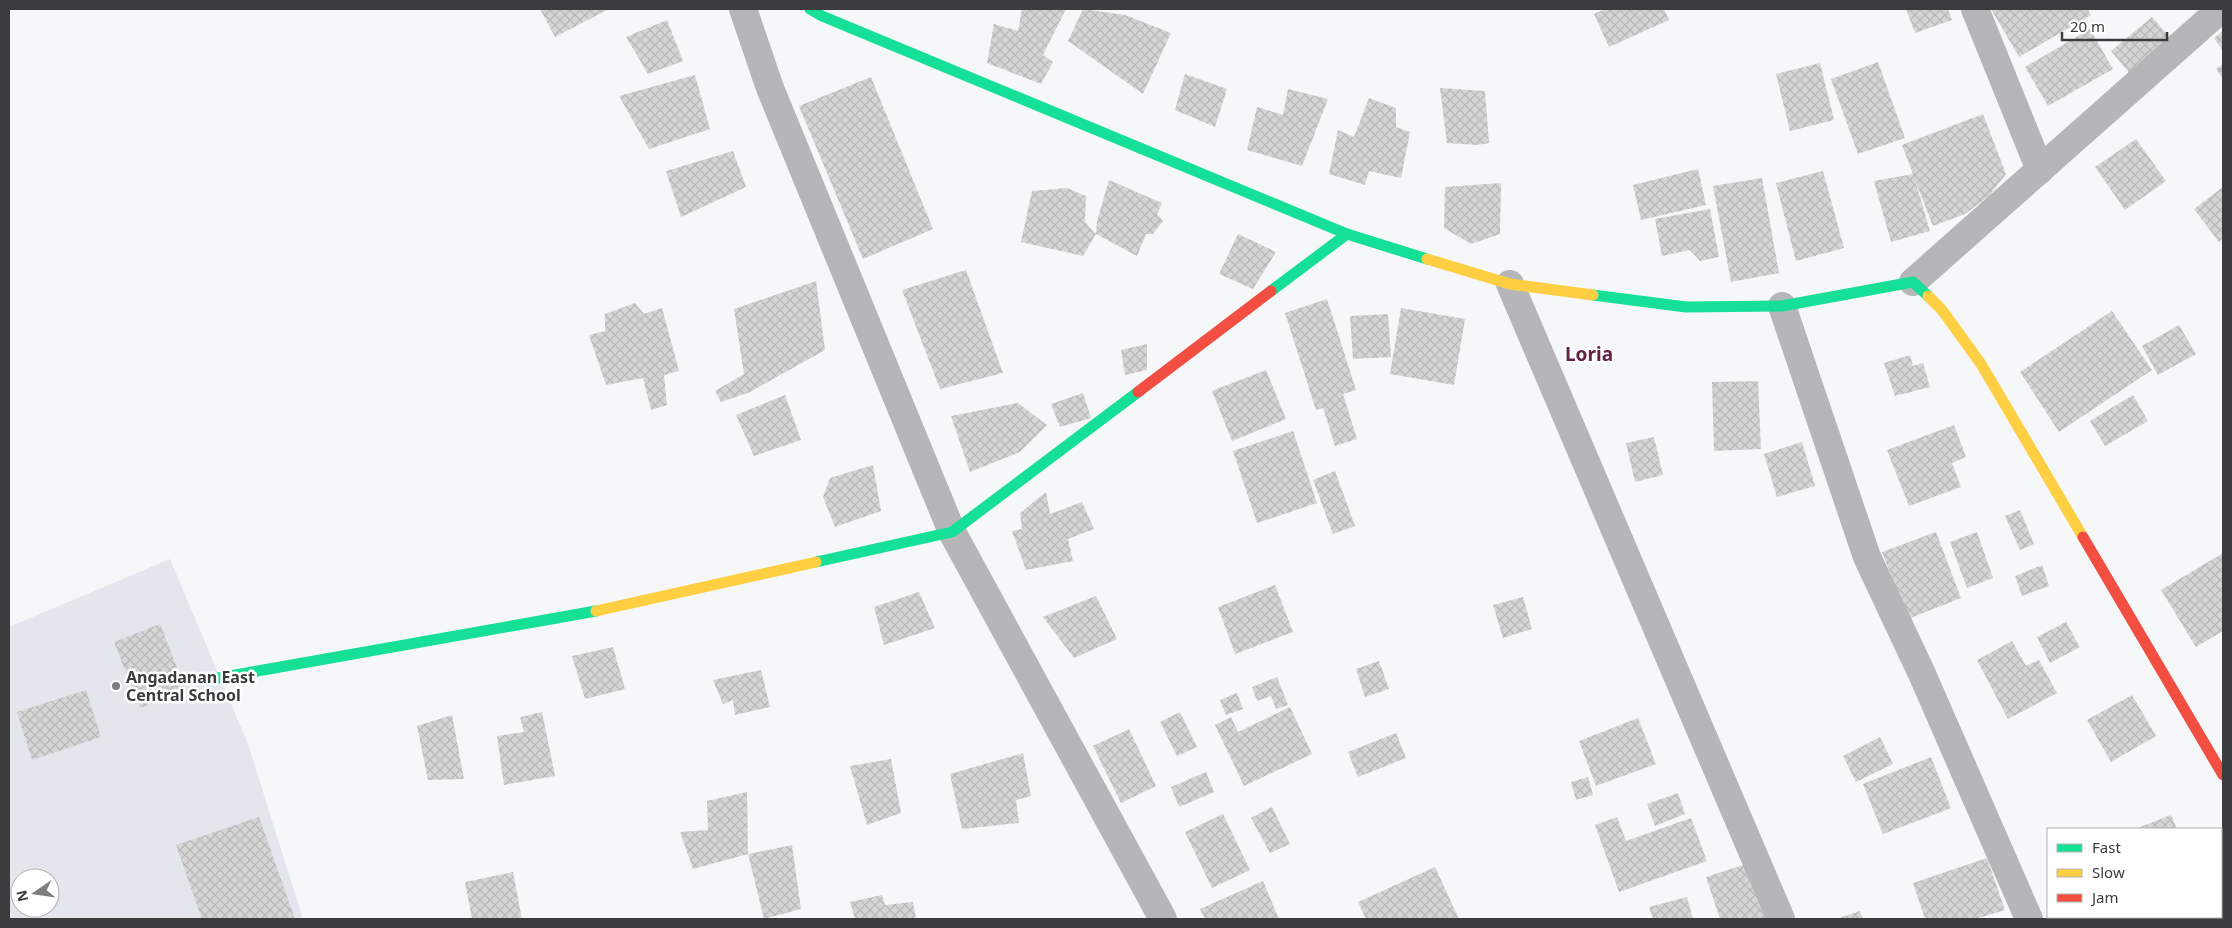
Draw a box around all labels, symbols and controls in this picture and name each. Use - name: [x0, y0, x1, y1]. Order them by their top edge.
- scale bar: [2062, 10, 2167, 42]
- text: 20 m: [2070, 16, 2105, 36]
- district label: Loria: [1565, 341, 1613, 367]
- place label: Angadanan East Central School: [126, 666, 255, 706]
- marker: Angadanan East Central School: [110, 680, 122, 692]
- legend: [2047, 828, 2222, 918]
- text: Fast: [2092, 837, 2121, 857]
- text: Slow: [2092, 862, 2125, 882]
- north arrow: [10, 868, 60, 918]
- text: Jam: [2090, 887, 2119, 907]
- text: N: [11, 888, 32, 904]

